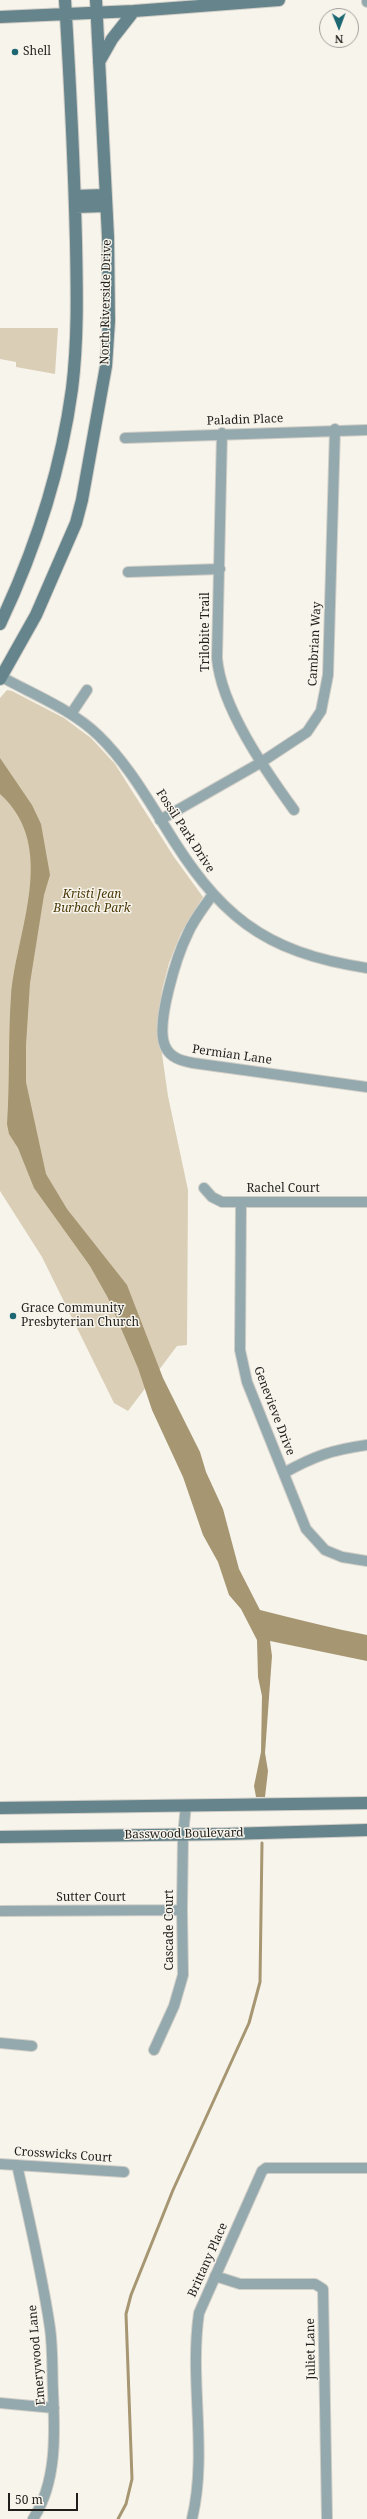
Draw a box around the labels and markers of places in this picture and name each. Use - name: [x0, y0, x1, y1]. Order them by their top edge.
- place label: Shell: [23, 45, 51, 59]
- marker: Shell: [10, 47, 20, 57]
- place label: Grace Community Presbyterian Church: [21, 1302, 139, 1330]
- marker: Grace Community Presbyterian Church: [8, 1311, 18, 1321]

